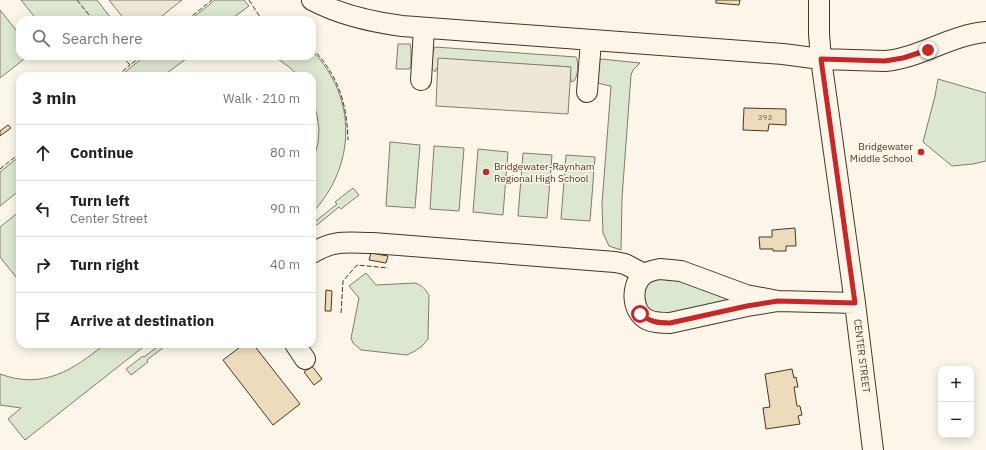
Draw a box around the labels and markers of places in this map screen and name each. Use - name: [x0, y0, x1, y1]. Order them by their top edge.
- place label: Bridgewater Middle School: [850, 140, 913, 165]
- marker: Bridgewater Middle School: [916, 147, 926, 157]
- place label: Bridgewater-Raynham Regional High School: [494, 160, 595, 185]
- marker: Bridgewater-Raynham Regional High School: [481, 167, 491, 177]

